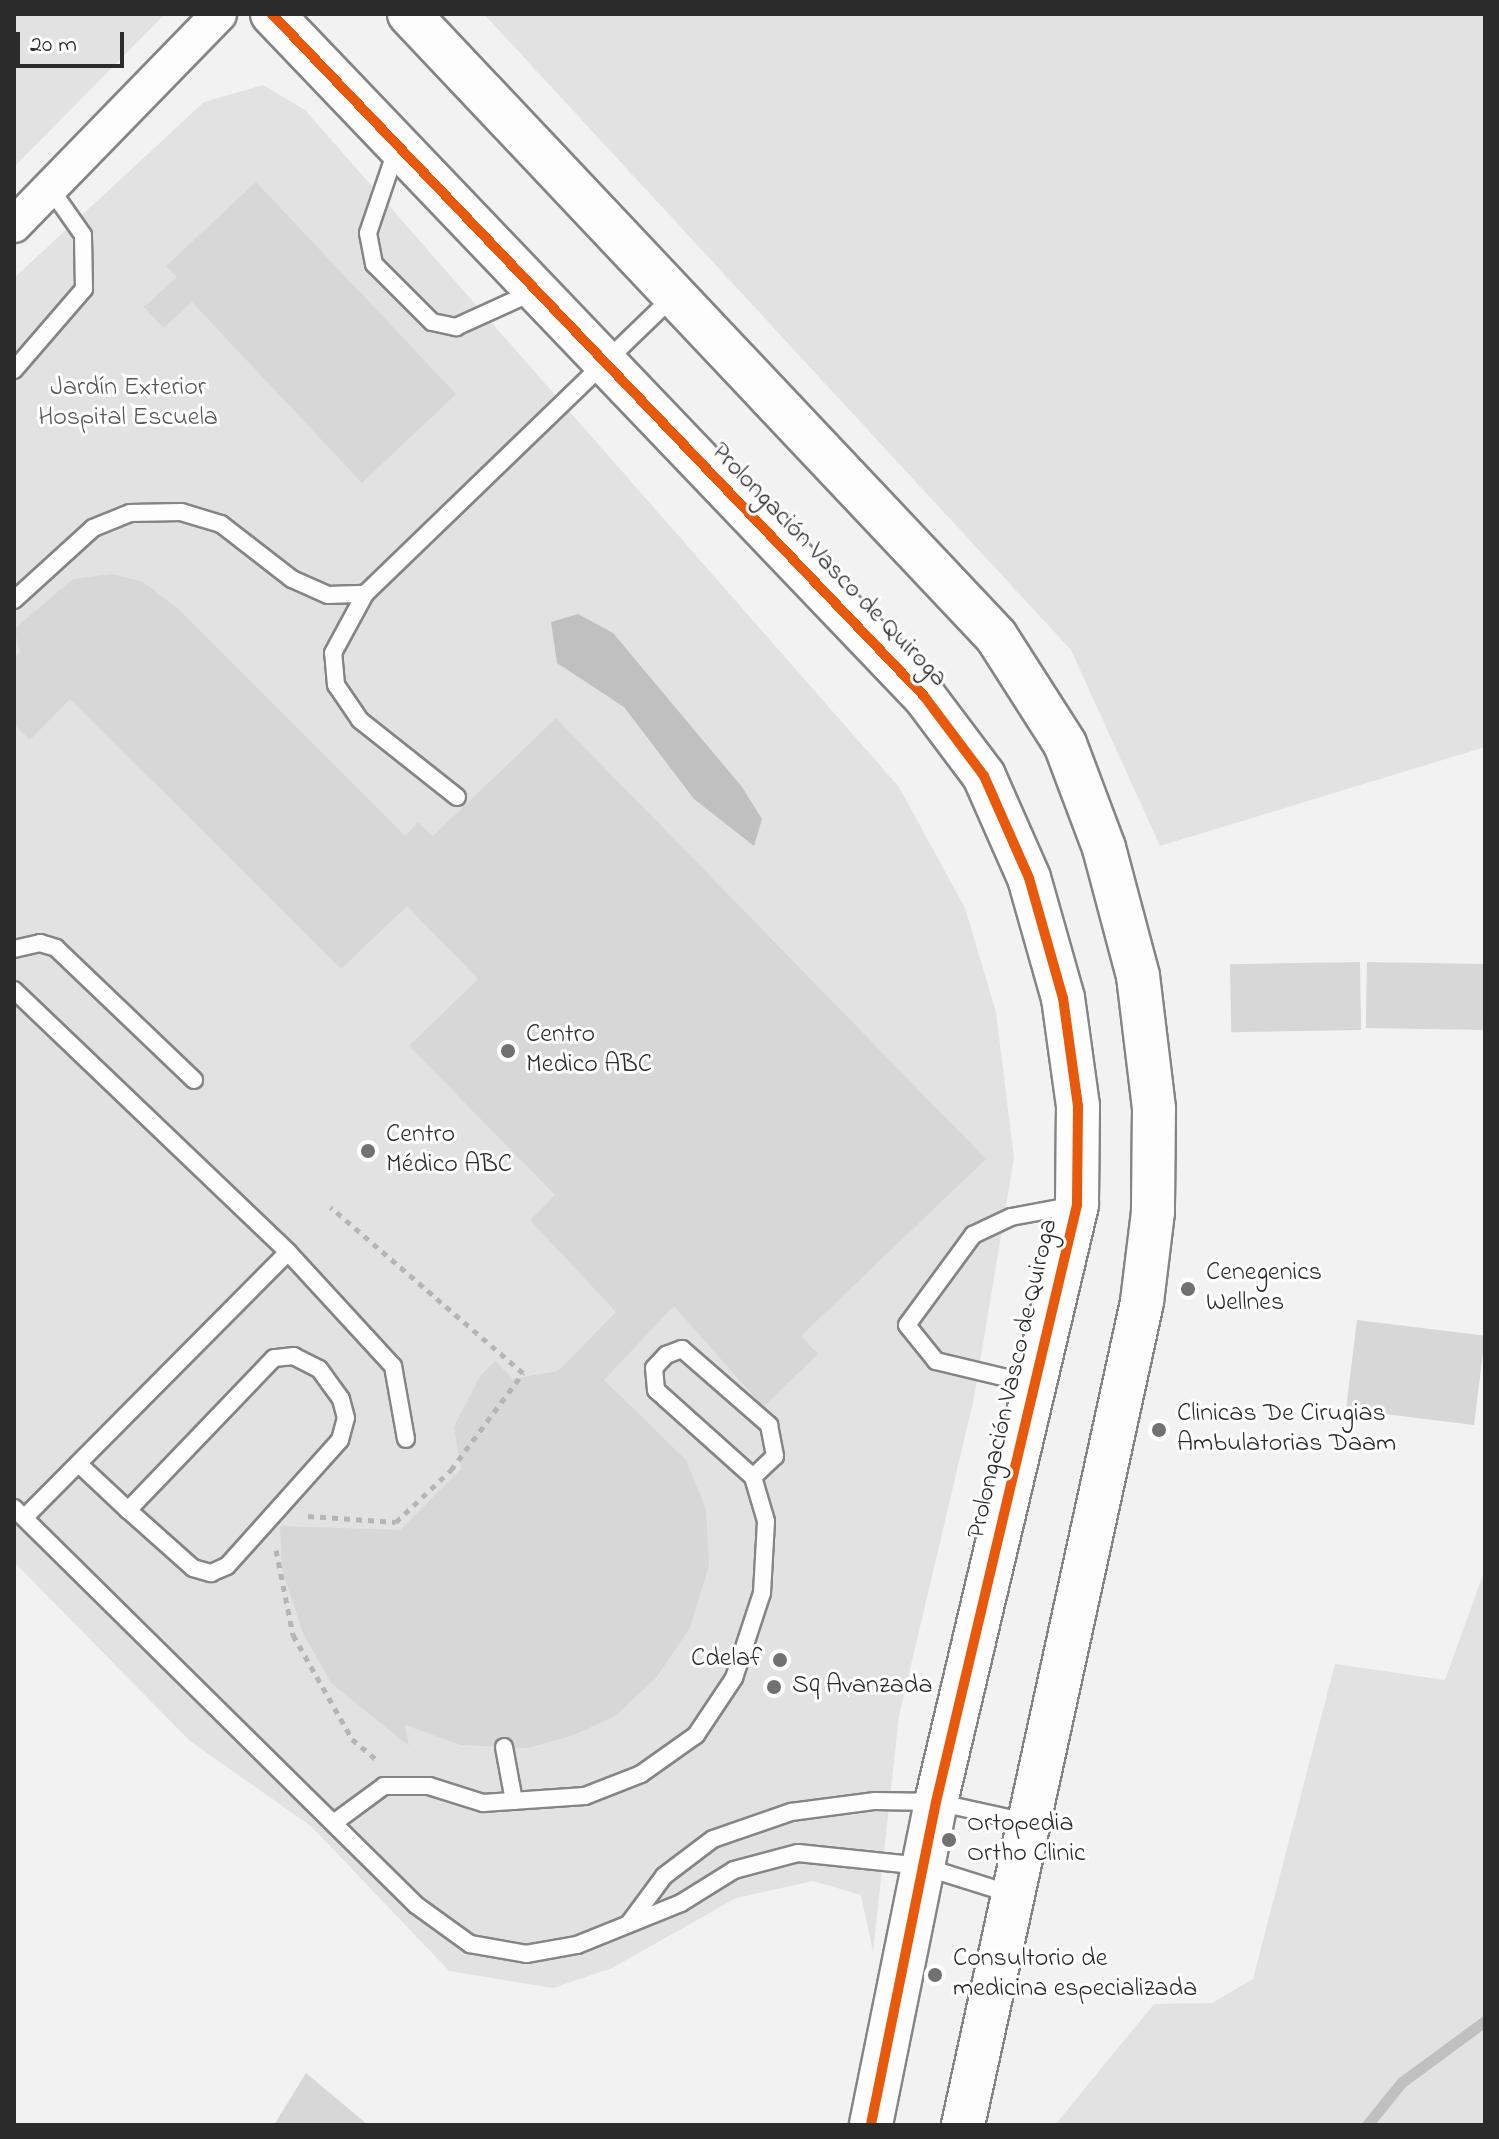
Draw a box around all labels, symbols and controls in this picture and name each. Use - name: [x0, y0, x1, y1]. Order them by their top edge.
- scale bar: [20, 16, 128, 66]
- text: 20 m: [30, 28, 77, 63]
- park label: Jardín Exterior Hospital Escuela: [38, 373, 218, 434]
- street label: Prolongación Vasco de Quiroga: [703, 438, 953, 694]
- place label: Centro Medico ABC: [526, 1020, 652, 1082]
- marker: Centro Medico ABC: [497, 1040, 519, 1062]
- place label: Centro Médico ABC: [386, 1120, 512, 1182]
- marker: Centro Médico ABC: [357, 1140, 379, 1162]
- street label: Prolongación Vasco de Quiroga: [962, 1216, 1066, 1542]
- place label: Cenegenics Wellnes: [1206, 1258, 1322, 1320]
- marker: Cenegenics Wellnes: [1177, 1278, 1199, 1300]
- place label: Clinicas De Cirugias Ambulatorias Daam: [1177, 1399, 1396, 1460]
- marker: Clinicas De Cirugias Ambulatorias Daam: [1148, 1419, 1170, 1441]
- place label: Cdelaf: [691, 1644, 762, 1676]
- marker: Cdelaf: [769, 1649, 791, 1671]
- place label: Sq Avanzada: [792, 1671, 933, 1703]
- marker: Sq Avanzada: [763, 1676, 785, 1698]
- place label: Ortopedia Ortho Clinic: [967, 1809, 1086, 1870]
- marker: Ortopedia Ortho Clinic: [938, 1829, 960, 1851]
- place label: Consultorio de medicina especializada: [953, 1944, 1197, 2006]
- marker: Consultorio de medicina especializada: [924, 1964, 946, 1986]

